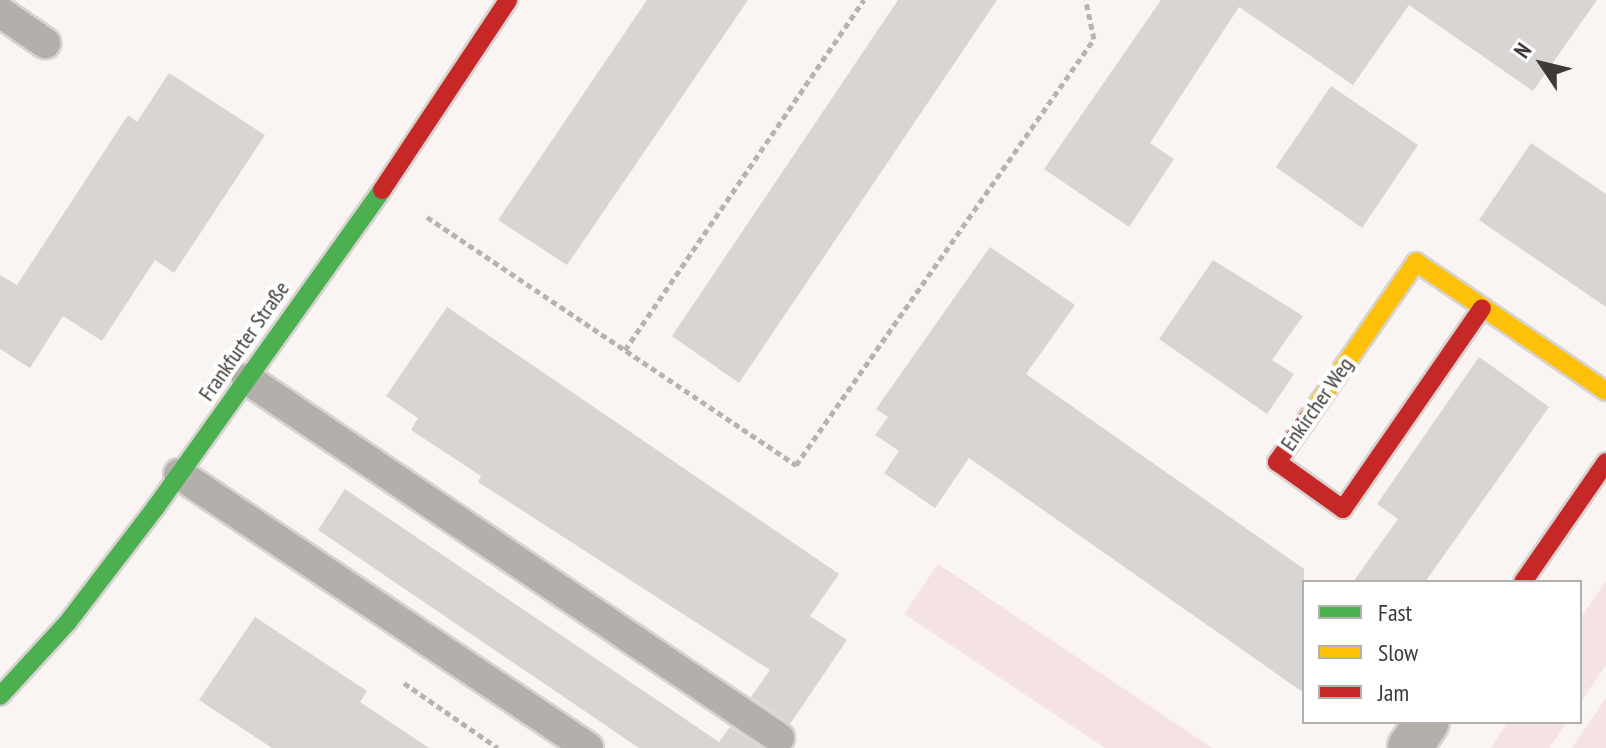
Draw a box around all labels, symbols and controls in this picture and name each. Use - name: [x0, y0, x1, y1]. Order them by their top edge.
- north arrow: [1502, 24, 1582, 104]
- text: N: [1507, 37, 1537, 63]
- street label: Frankfurter Straße: [193, 276, 295, 406]
- street label: Enkircher Weg: [1275, 352, 1359, 456]
- legend: [1302, 580, 1582, 724]
- text: Fast: [1378, 597, 1412, 628]
- text: Slow: [1378, 637, 1418, 668]
- text: Jam: [1378, 677, 1409, 708]

